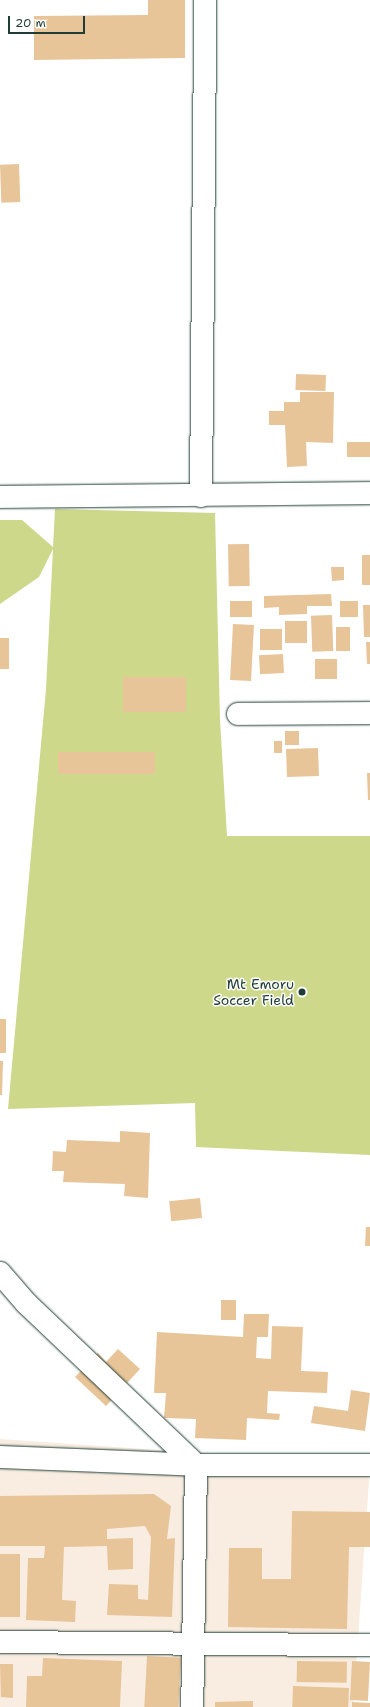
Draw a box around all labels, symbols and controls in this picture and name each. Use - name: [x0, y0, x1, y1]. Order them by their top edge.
- scale bar: [10, 8, 87, 34]
- text: 20 m: [15, 15, 46, 31]
- place label: Mt Emoru Soccer Field: [213, 976, 294, 1008]
- marker: Mt Emoru Soccer Field: [297, 987, 307, 997]

